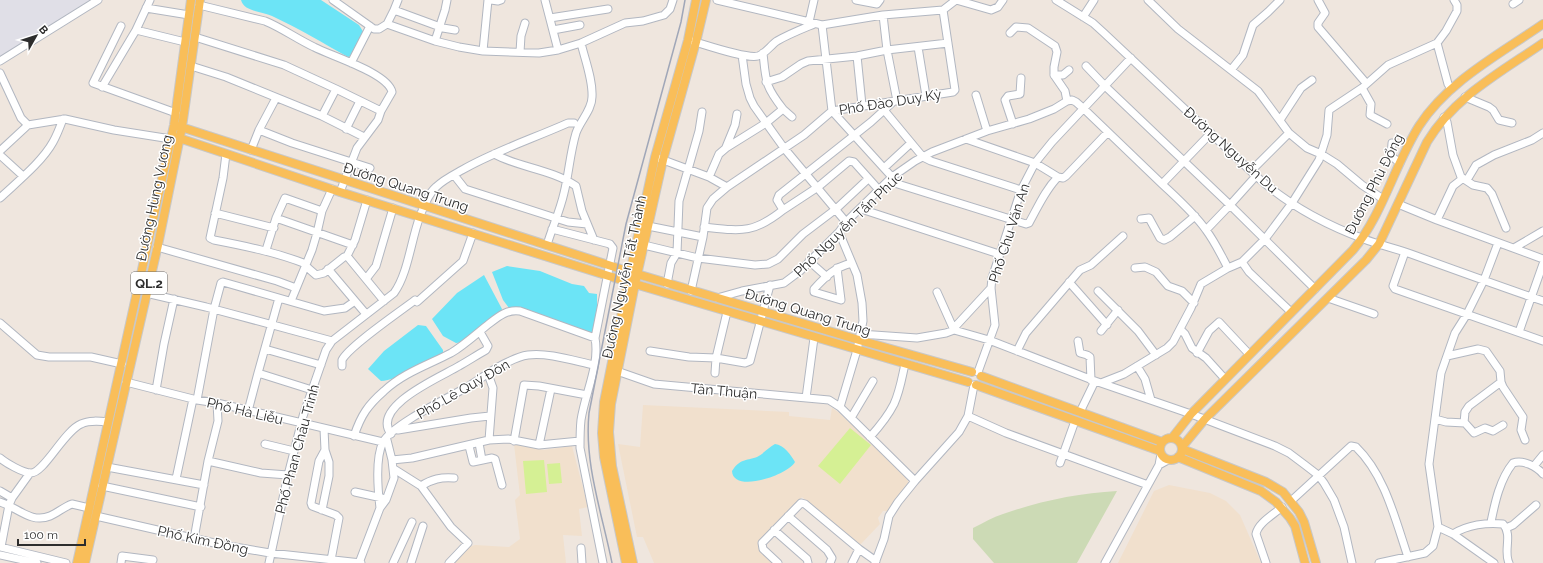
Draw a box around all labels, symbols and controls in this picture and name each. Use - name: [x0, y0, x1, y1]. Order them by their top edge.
- north arrow: [16, 16, 56, 56]
- text: B: [36, 23, 51, 37]
- street label: Phố Đào Duy Kỳ: [838, 86, 943, 118]
- street label: Đường Nguyễn Du: [1181, 104, 1281, 196]
- street label: Đường Phù Đổng: [1342, 131, 1406, 237]
- street label: Đường Hùng Vương: [133, 133, 175, 263]
- street label: Đường Quang Trung: [341, 159, 471, 215]
- street label: Phố Nguyễn Tấn Phúc: [791, 168, 906, 280]
- street label: Phố Chu Văn An: [985, 181, 1033, 285]
- street label: Đường Nguyễn Tất Thành: [599, 194, 649, 360]
- road number: QL.2: [131, 272, 167, 294]
- street label: Đường Quang Trung: [743, 285, 873, 339]
- street label: Phố Lê Quý Đôn: [414, 356, 512, 422]
- street label: Tân Thuận: [690, 380, 758, 402]
- street label: Phố Phan Châu Trinh: [272, 382, 322, 516]
- street label: Phố Hà Liễu: [205, 394, 285, 428]
- scale bar: [18, 521, 85, 547]
- street label: Phố Kim Đồng: [156, 523, 250, 557]
- text: 100 m: [24, 528, 58, 542]

